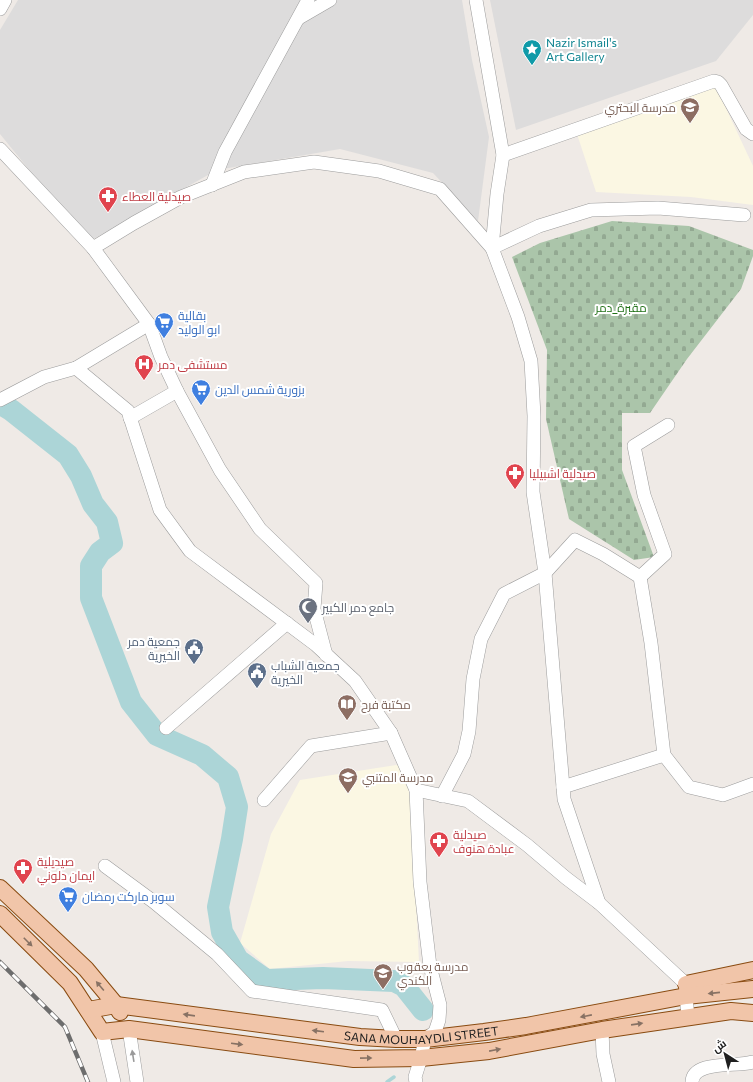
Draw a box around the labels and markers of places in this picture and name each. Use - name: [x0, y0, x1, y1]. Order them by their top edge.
- place label: Nazir Ismail's Art Gallery: [546, 35, 617, 63]
- place icon: Nazir Ismail's Art Gallery: [521, 38, 543, 66]
- school or university icon: مدرسة البحتري: [679, 96, 701, 124]
- place label: مدرسة البحتري: [604, 100, 676, 118]
- pharmacy icon: صيدلية العطاء: [97, 185, 119, 213]
- place label: صيدلية العطاء: [122, 189, 191, 204]
- place label: بقالية ابو الوليد: [178, 308, 220, 337]
- supermarket icon: بقالية ابو الوليد: [153, 311, 175, 339]
- hospital icon: مستشفى دمر: [133, 353, 155, 381]
- place label: مستشفى دمر: [157, 357, 228, 372]
- supermarket icon: بزورية شمس الدين: [190, 378, 212, 406]
- place label: بزورية شمس الدين: [215, 382, 305, 397]
- pharmacy icon: صيدلية اشبيليا: [504, 462, 526, 490]
- place label: صيدلية اشبيليا: [529, 466, 596, 481]
- mosque icon: جامع دمر الكبير: [297, 596, 319, 624]
- place label: جامع دمر الكبير: [321, 600, 394, 616]
- place label: جمعية دمر الخيرية: [127, 634, 180, 663]
- public building icon: جمعية دمر الخيرية: [183, 637, 205, 665]
- place label: جمعية الشباب الخيرية: [271, 658, 340, 687]
- public building icon: جمعية الشباب الخيرية: [246, 661, 268, 689]
- library icon: مكتبة فرح: [336, 693, 358, 721]
- place label: مكتبة فرح: [361, 697, 411, 713]
- school or university icon: مدرسة المتنبي: [337, 766, 359, 794]
- place label: مدرسة المتنبي: [362, 770, 433, 788]
- place label: صيدلية عبادة هنوف: [453, 827, 515, 856]
- pharmacy icon: صيدلية عبادة هنوف: [428, 830, 450, 858]
- place label: صيديلية ايمان دلوني: [37, 854, 95, 886]
- pharmacy icon: صيديلية ايمان دلوني: [12, 857, 34, 885]
- supermarket icon: سوبر ماركت رمضان: [57, 885, 79, 913]
- place label: سوبر ماركت رمضان: [82, 889, 175, 904]
- place label: مدرسة يعقوب الكندي: [397, 959, 468, 991]
- school or university icon: مدرسة يعقوب الكندي: [372, 962, 394, 990]

